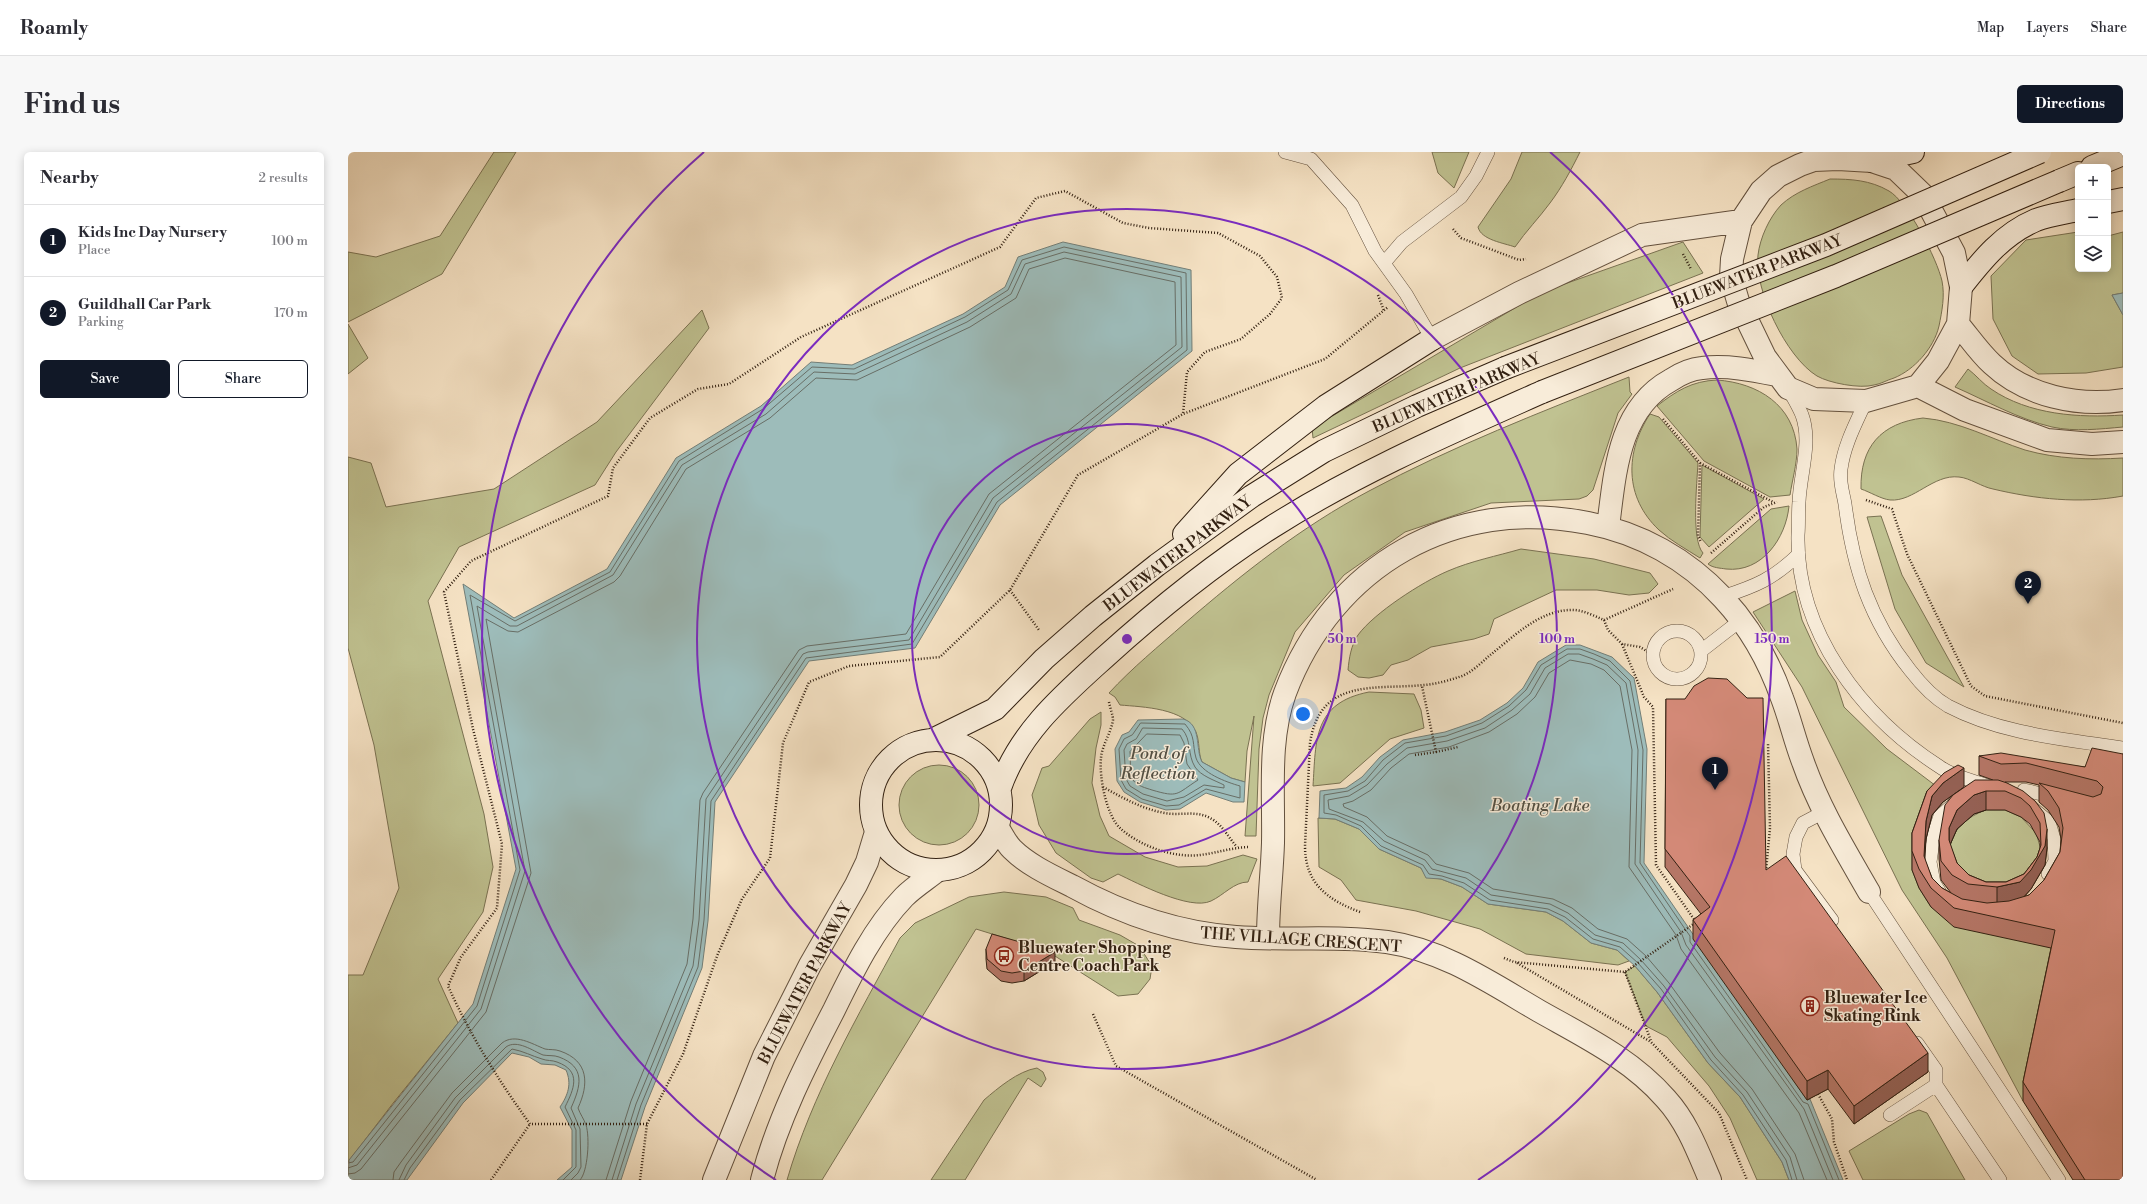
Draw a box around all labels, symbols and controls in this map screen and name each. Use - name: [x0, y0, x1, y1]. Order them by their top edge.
- text: Roamly: [20, 16, 88, 40]
- text: Map: [1977, 19, 2004, 37]
- text: Layers: [2026, 19, 2069, 37]
- text: Share: [2091, 19, 2127, 37]
- button: Directions: [2017, 85, 2123, 123]
- text: Find us: [24, 87, 120, 122]
- map controls: [2075, 164, 2111, 272]
- button: +: [2075, 164, 2111, 200]
- text: Nearby: [40, 167, 99, 189]
- text: 2 results: [259, 170, 308, 186]
- button: −: [2075, 200, 2111, 236]
- text: Kids Inc Day Nursery: [78, 223, 227, 242]
- street label: BLUEWATER PARKWAY: [1669, 230, 1847, 314]
- text: 1: [50, 233, 56, 249]
- text: 100 m: [272, 233, 308, 249]
- button: layers: [2075, 236, 2111, 272]
- text: Place: [78, 242, 110, 258]
- text: Guildhall Car Park: [78, 295, 211, 314]
- text: 2: [49, 305, 57, 321]
- text: 170 m: [274, 305, 308, 321]
- text: Parking: [78, 314, 124, 330]
- street label: BLUEWATER PARKWAY: [1369, 348, 1545, 438]
- button: Save: [40, 360, 170, 398]
- button: Share: [178, 360, 308, 398]
- street label: BLUEWATER PARKWAY: [1099, 491, 1257, 617]
- pin: 2: [2015, 571, 2041, 604]
- centre of rings: [1120, 632, 1134, 646]
- text: 50 m: [1327, 632, 1357, 647]
- text: 100 m: [1539, 632, 1575, 647]
- text: 150 m: [1755, 632, 1789, 647]
- your location: [1293, 704, 1313, 724]
- water label: Pond of Reflection: [1119, 743, 1196, 785]
- pin: 1: [1702, 757, 1728, 790]
- water label: Boating Lake: [1490, 795, 1589, 817]
- street label: BLUEWATER PARKWAY: [753, 898, 857, 1069]
- street label: THE VILLAGE CRESCENT: [1200, 923, 1402, 957]
- place label: Bluewater Shopping Centre Coach Park: [1018, 938, 1172, 976]
- bus stop icon: Bluewater Shopping Centre Coach Park: [993, 945, 1015, 967]
- place label: Bluewater Ice Skating Rink: [1824, 988, 1928, 1026]
- building icon: Bluewater Ice Skating Rink: [1799, 995, 1821, 1017]

